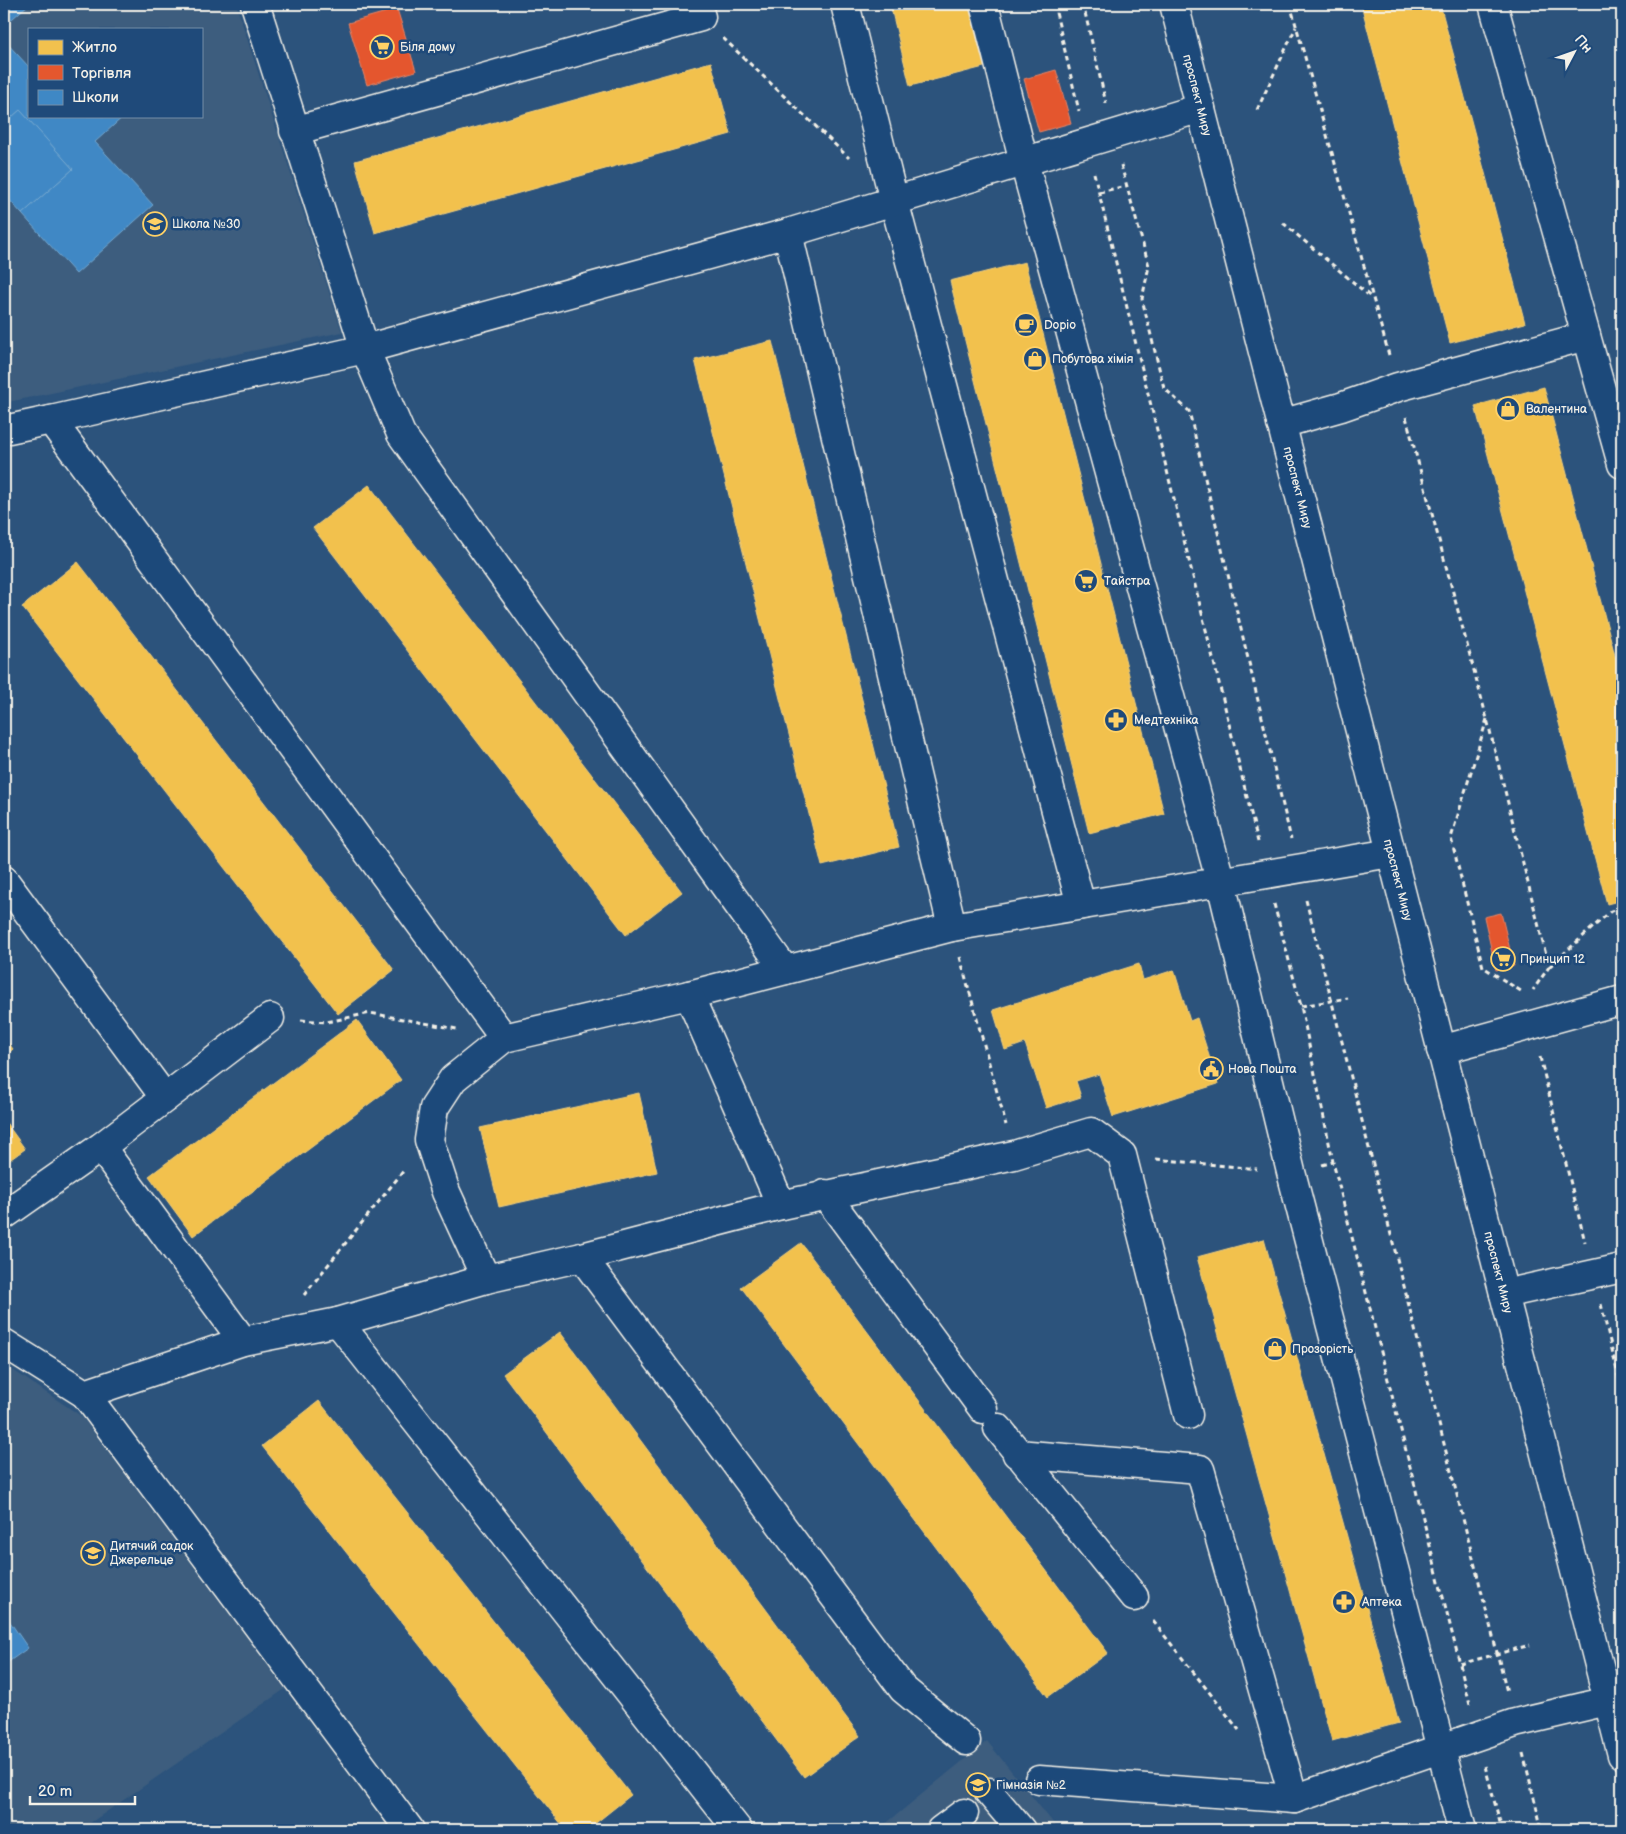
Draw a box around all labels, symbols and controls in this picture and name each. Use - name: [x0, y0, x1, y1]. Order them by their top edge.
- legend: [28, 28, 202, 118]
- north arrow: [1548, 28, 1598, 78]
- text: Пн: [1571, 31, 1596, 56]
- supermarket icon: Біля дому: [369, 34, 395, 60]
- text: Житло: [72, 38, 117, 57]
- place label: Біля дому: [400, 40, 455, 55]
- street label: проспект Миру: [1179, 53, 1215, 138]
- text: Торгівля: [72, 64, 131, 83]
- text: Школи: [72, 88, 119, 107]
- school or university icon: Школа №30: [142, 211, 168, 237]
- place label: Школа №30: [172, 217, 240, 232]
- cafe icon: Dopio: [1013, 312, 1039, 338]
- place label: Dopio: [1044, 318, 1076, 333]
- shop icon: Побутова хімія: [1022, 346, 1048, 372]
- place label: Побутова хімія: [1052, 352, 1134, 367]
- shop icon: Валентина: [1495, 396, 1521, 422]
- place label: Валентина: [1526, 402, 1587, 417]
- street label: проспект Миру: [1280, 445, 1315, 530]
- supermarket icon: Тайстра: [1073, 568, 1099, 594]
- place label: Тайстра: [1104, 574, 1150, 589]
- pharmacy icon: Медтехніка: [1103, 707, 1129, 733]
- place label: Медтехніка: [1134, 713, 1199, 728]
- street label: проспект Миру: [1380, 837, 1415, 923]
- supermarket icon: Принцип 12: [1490, 946, 1516, 972]
- place label: Принцип 12: [1520, 952, 1585, 967]
- public building icon: Нова Пошта: [1198, 1056, 1224, 1082]
- place label: Нова Пошта: [1228, 1062, 1297, 1077]
- street label: проспект Миру: [1480, 1230, 1516, 1315]
- shop icon: Прозорість: [1262, 1336, 1288, 1362]
- place label: Прозорість: [1292, 1342, 1353, 1357]
- place label: Дитячий садок Джерельце: [110, 1539, 194, 1568]
- school or university icon: Дитячий садок Джерельце: [80, 1540, 106, 1566]
- pharmacy icon: Аптека: [1331, 1589, 1357, 1615]
- place label: Аптека: [1361, 1595, 1402, 1610]
- school or university icon: Гімназія №2: [965, 1772, 991, 1798]
- scale bar: [30, 1774, 135, 1806]
- place label: Гімназія №2: [996, 1778, 1066, 1793]
- text: 20 m: [38, 1782, 72, 1801]

